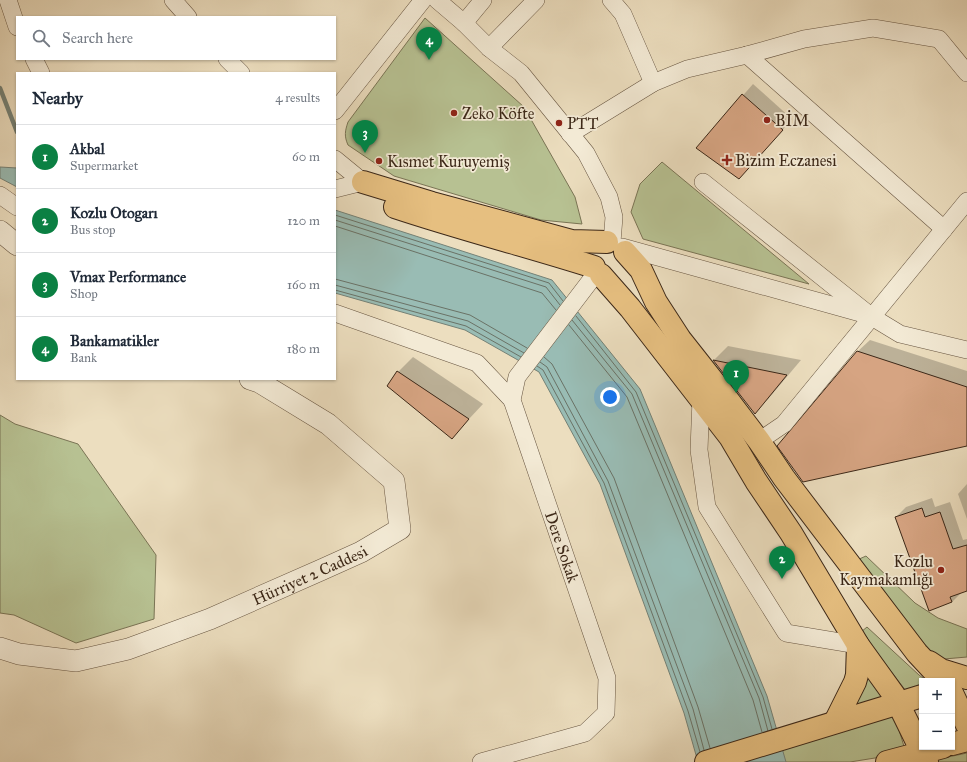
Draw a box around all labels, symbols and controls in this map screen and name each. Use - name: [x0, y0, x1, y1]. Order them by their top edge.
- search box: [16, 16, 336, 60]
- icon: search: [30, 27, 52, 49]
- pin: 4: [416, 27, 442, 60]
- text: Search here: [62, 29, 133, 47]
- text: Nearby: [32, 88, 83, 109]
- text: 4 results: [275, 90, 320, 106]
- place label: Zeko Köfte: [462, 104, 535, 123]
- marker: Zeko Köfte: [449, 108, 459, 118]
- place label: BİM: [775, 110, 809, 130]
- place label: PTT: [567, 114, 599, 133]
- marker: BİM: [762, 115, 772, 125]
- marker: PTT: [554, 118, 564, 128]
- pin: 3: [352, 120, 378, 153]
- text: Akbal: [70, 140, 105, 158]
- text: 1: [42, 149, 48, 165]
- text: 60 m: [292, 149, 320, 165]
- place label: Bizim Eczanesi: [735, 151, 837, 170]
- place label: Kısmet Kuruyemiş: [387, 152, 510, 171]
- marker: Bizim Eczanesi: [722, 155, 732, 165]
- marker: Kısmet Kuruyemiş: [374, 156, 384, 166]
- text: Supermarket: [70, 158, 138, 174]
- text: Kozlu Otogarı: [70, 204, 158, 222]
- text: 2: [42, 213, 48, 229]
- text: 120 m: [287, 213, 320, 229]
- text: Bus stop: [70, 222, 116, 238]
- text: Vmax Performance: [70, 268, 186, 286]
- text: 3: [42, 277, 48, 293]
- text: 160 m: [287, 277, 320, 293]
- text: Shop: [70, 286, 98, 302]
- text: Bankamatikler: [70, 332, 159, 350]
- text: 4: [41, 341, 49, 357]
- text: 180 m: [287, 341, 320, 357]
- text: Bank: [70, 350, 97, 366]
- pin: 1: [723, 360, 749, 393]
- your location: [600, 387, 620, 407]
- street label: Dere Sokak: [541, 509, 583, 586]
- street label: Hürriyet 2 Caddesi: [249, 541, 371, 609]
- pin: 2: [769, 546, 795, 579]
- place label: Kozlu Kaymakamlığı: [839, 552, 934, 590]
- marker: Kozlu Kaymakamlığı: [936, 565, 946, 575]
- map controls: [919, 678, 955, 750]
- button: +: [919, 678, 955, 714]
- button: −: [919, 714, 955, 750]

